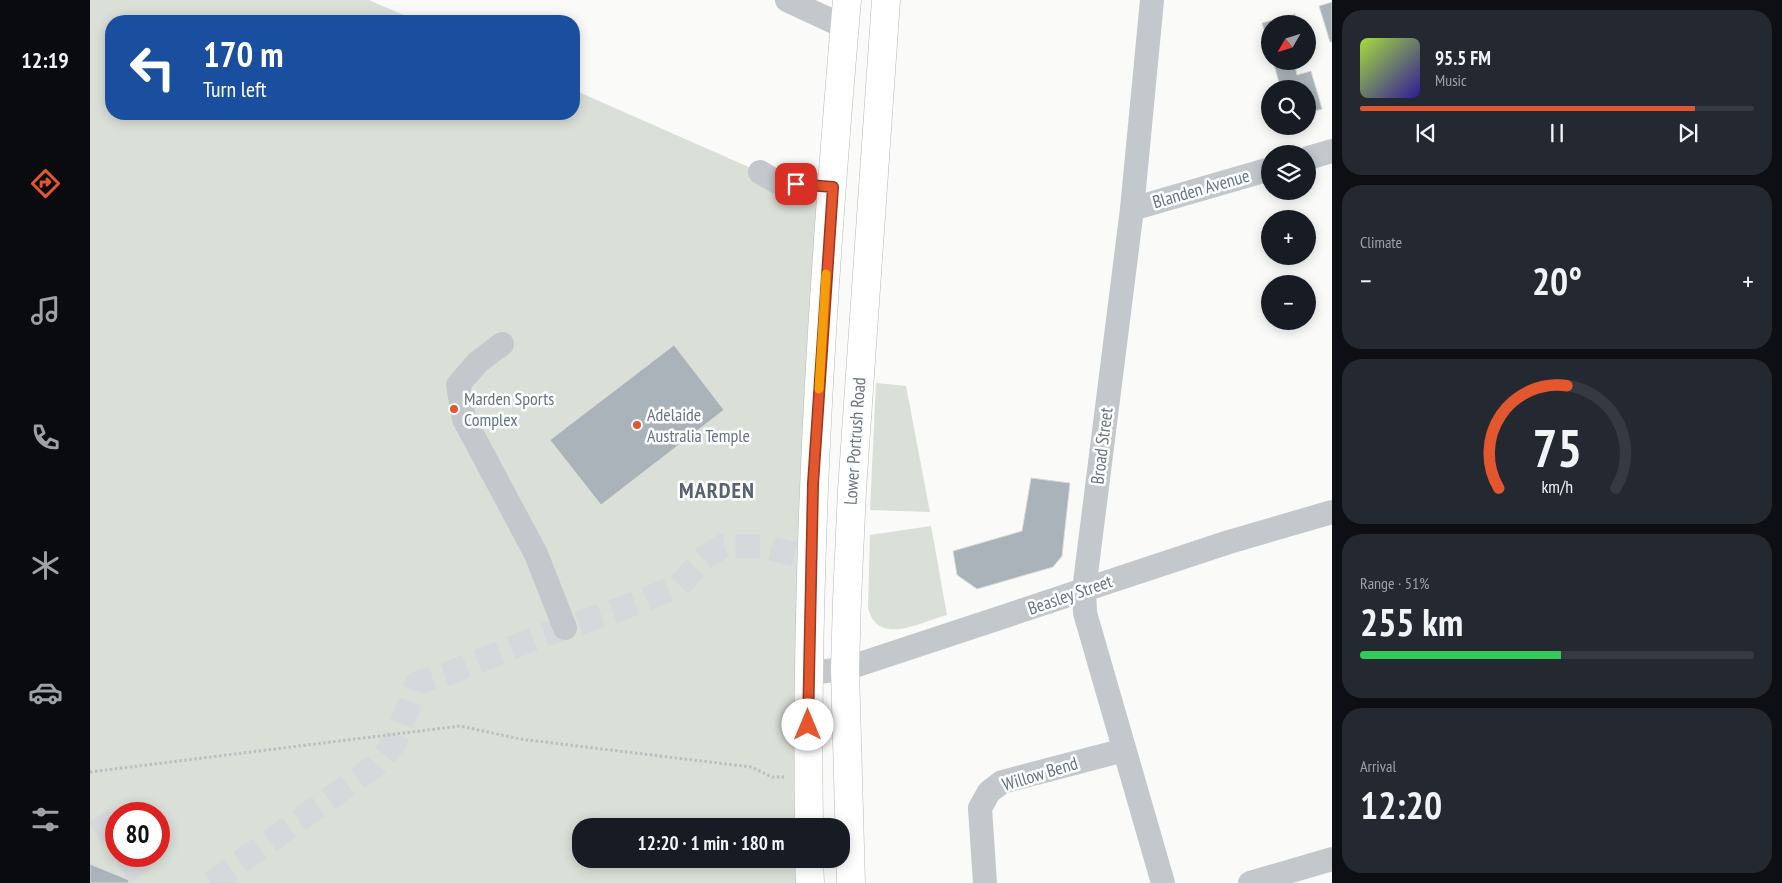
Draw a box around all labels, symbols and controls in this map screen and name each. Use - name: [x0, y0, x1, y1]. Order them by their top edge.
- north arrow: [1261, 15, 1316, 70]
- map controls: [1261, 15, 1316, 330]
- text: 170 m: [203, 31, 284, 77]
- icon: left: [120, 35, 185, 100]
- text: 12:19: [21, 46, 69, 74]
- text: 95.5 FM: [1435, 46, 1491, 70]
- text: Music: [1435, 70, 1467, 90]
- text: Turn left: [203, 75, 267, 103]
- button: search: [1261, 80, 1316, 135]
- icon: previous: [1412, 119, 1440, 147]
- icon: pause: [1543, 119, 1571, 147]
- icon: next: [1674, 119, 1702, 147]
- button: layers: [1261, 145, 1316, 200]
- pin: [775, 163, 817, 205]
- street label: Blanden Avenue: [1150, 164, 1252, 213]
- icon: directions: [28, 166, 63, 201]
- icon: arrive: [782, 170, 810, 198]
- button: +: [1261, 210, 1316, 265]
- text: Climate: [1360, 232, 1402, 252]
- text: 20°: [1532, 256, 1582, 305]
- text: −: [1360, 262, 1372, 299]
- text: +: [1742, 262, 1754, 299]
- button: −: [1261, 275, 1316, 330]
- icon: music: [28, 293, 63, 328]
- street label: Lower Portrush Road: [839, 376, 870, 506]
- place label: Marden Sports Complex: [464, 387, 554, 431]
- marker: Marden Sports Complex: [448, 403, 460, 415]
- place label: Adelaide Australia Temple: [647, 403, 750, 447]
- street label: Broad Street: [1085, 406, 1118, 486]
- text: 75: [1532, 414, 1582, 481]
- marker: Adelaide Australia Temple: [631, 419, 643, 431]
- icon: phone: [28, 420, 63, 455]
- text: km/h: [1541, 475, 1573, 498]
- district label: MARDEN: [679, 476, 755, 504]
- icon: climate: [28, 548, 63, 583]
- street label: Beasley Street: [1025, 569, 1115, 620]
- text: Range · 51%: [1360, 573, 1429, 593]
- text: 255 km: [1360, 597, 1463, 646]
- icon: car: [28, 675, 63, 710]
- position arrow: [781, 698, 833, 750]
- street label: Willow Bend: [999, 751, 1080, 796]
- text: Arrival: [1360, 756, 1396, 776]
- text: 12:20: [1360, 780, 1442, 829]
- icon: filters: [28, 802, 63, 837]
- speed limit sign: 80: [105, 802, 170, 867]
- text: 12:20 · 1 min · 180 m: [638, 831, 784, 855]

